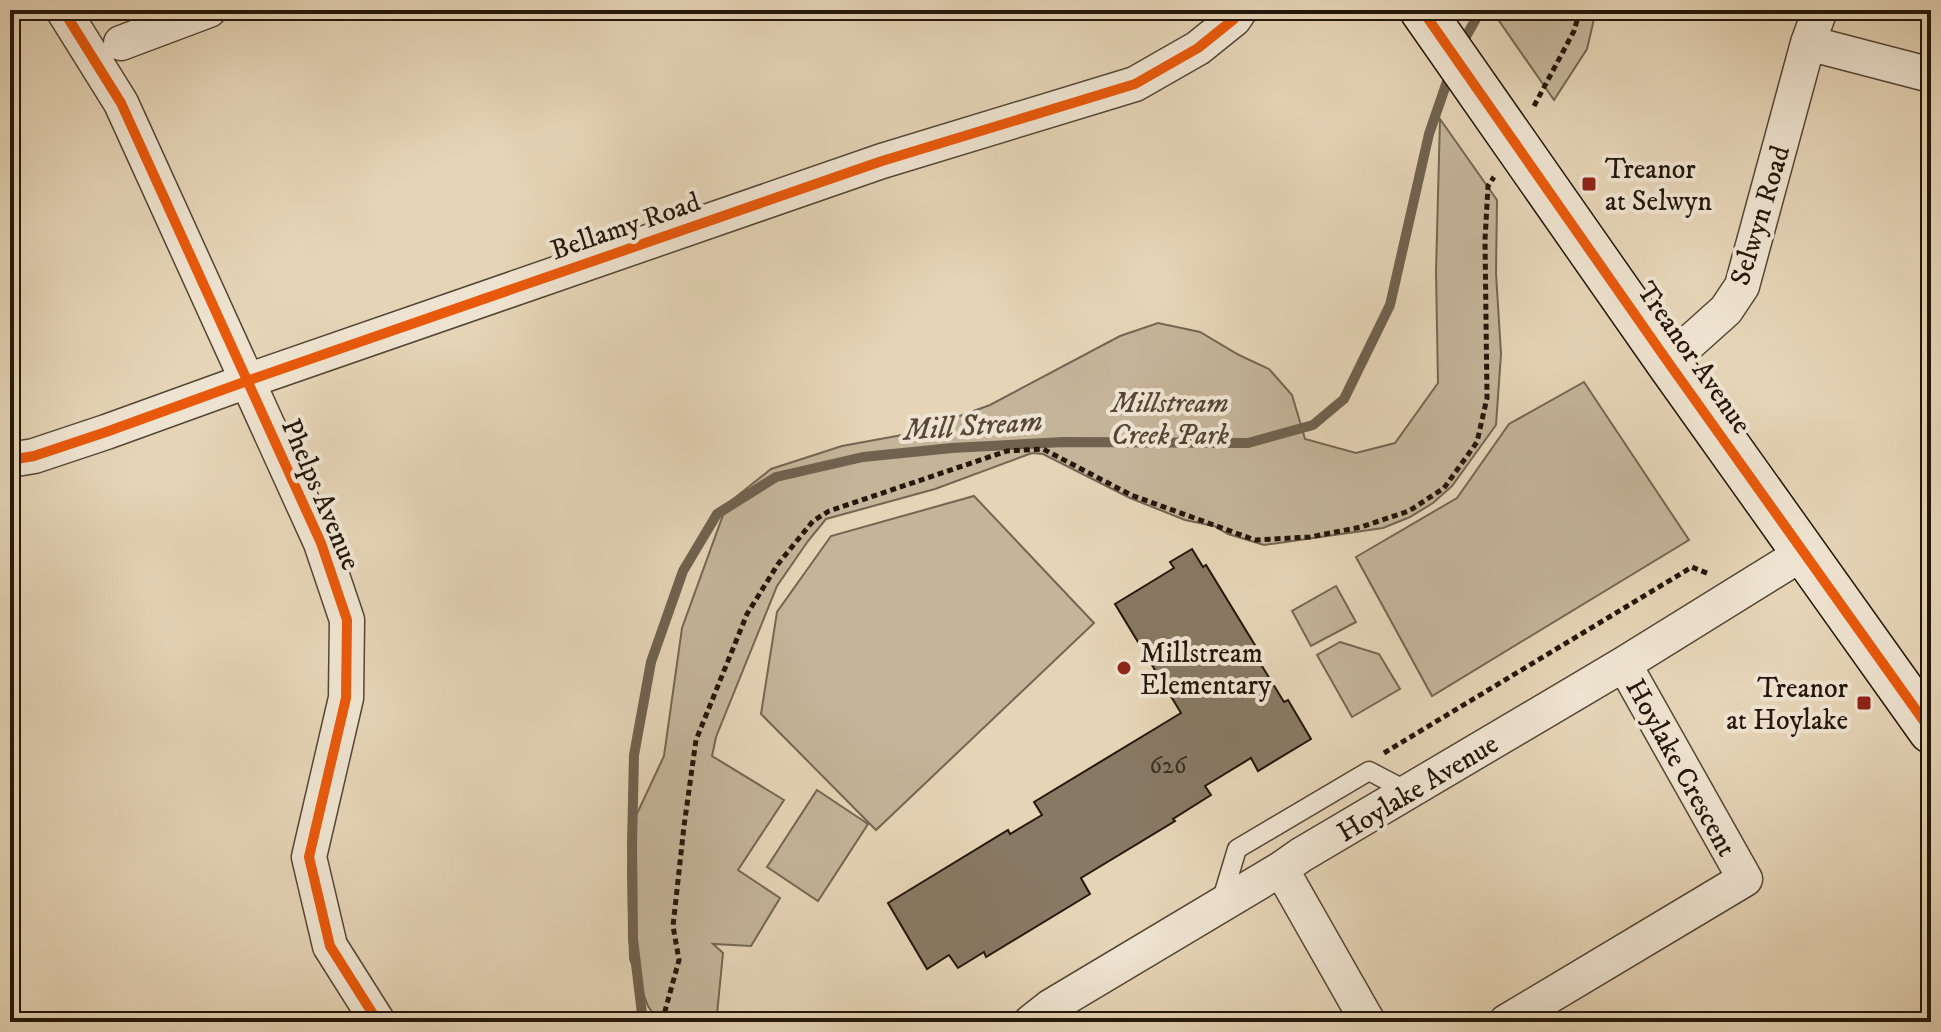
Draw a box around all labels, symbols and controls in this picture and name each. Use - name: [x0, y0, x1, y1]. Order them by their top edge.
- street label: Selwyn Road: [1723, 141, 1798, 290]
- place label: Treanor at Selwyn: [1605, 152, 1712, 219]
- marker: Treanor at Selwyn: [1580, 175, 1598, 193]
- street label: Bellamy Road: [546, 184, 705, 268]
- street label: Treanor Avenue: [1629, 275, 1759, 441]
- park label: Millstream Creek Park: [1109, 386, 1229, 453]
- water label: Mill Stream: [900, 403, 1044, 450]
- street label: Phelps Avenue: [273, 414, 368, 576]
- place label: Millstream Elementary: [1140, 636, 1272, 703]
- marker: Millstream Elementary: [1115, 659, 1133, 677]
- place label: Treanor at Hoylake: [1726, 671, 1849, 738]
- street label: Hoylake Crescent: [1617, 673, 1744, 863]
- marker: Treanor at Hoylake: [1855, 694, 1873, 712]
- street label: Hoylake Avenue: [1331, 726, 1505, 850]
- house number: 626: [1150, 751, 1188, 781]

